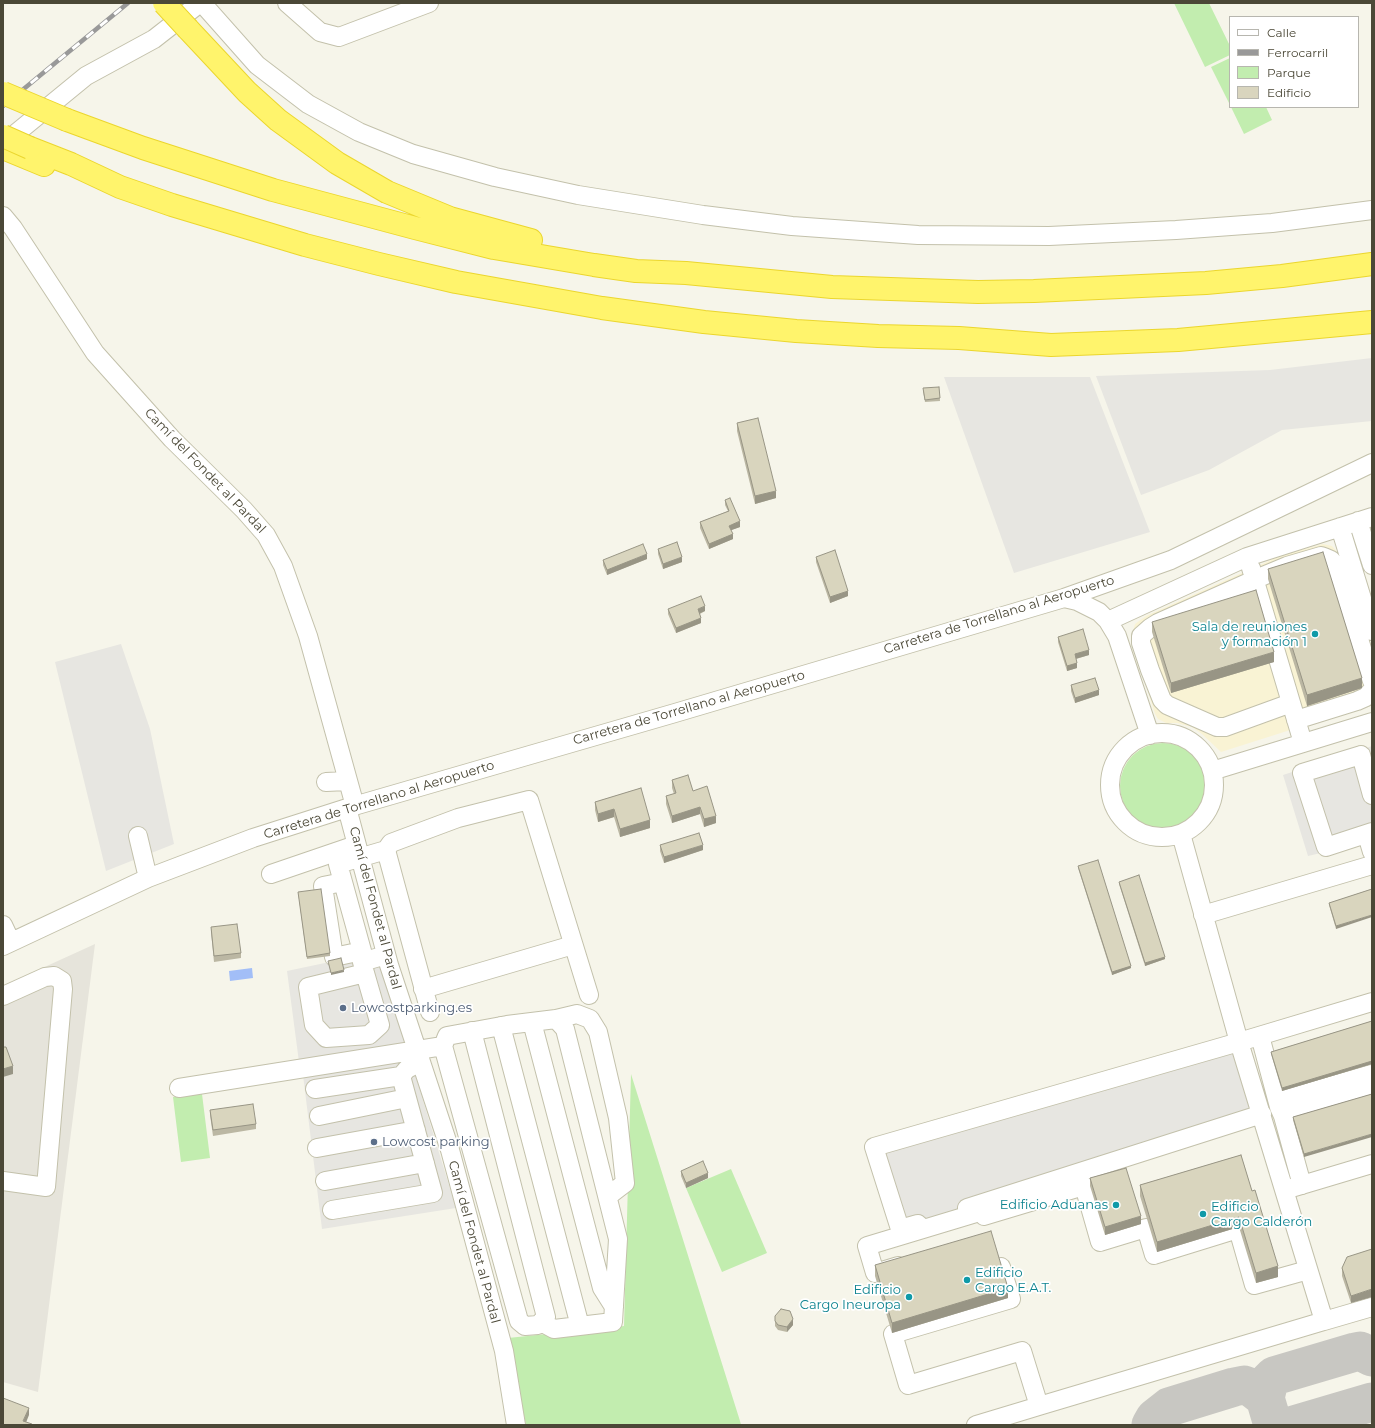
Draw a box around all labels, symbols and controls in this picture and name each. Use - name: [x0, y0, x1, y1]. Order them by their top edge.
- legend: [1229, 16, 1359, 108]
- text: Calle: [1267, 25, 1296, 40]
- text: Ferrocarril: [1267, 45, 1328, 60]
- text: Parque: [1267, 65, 1311, 80]
- text: Edificio: [1267, 85, 1311, 100]
- street label: Camí del Fondet al Pardal: [141, 405, 269, 537]
- street label: Carretera de Torrellano al Aeropuerto: [882, 572, 1116, 658]
- place label: Sala de reuniones y formación 1: [1192, 619, 1307, 650]
- marker: Sala de reuniones y formación 1: [1310, 629, 1320, 639]
- street label: Carretera de Torrellano al Aeropuerto: [571, 667, 807, 749]
- street label: Carretera de Torrellano al Aeropuerto: [262, 757, 496, 843]
- street label: Camí del Fondet al Pardal: [346, 825, 404, 991]
- place label: Lowcostparking.es: [351, 1000, 472, 1016]
- marker: Lowcostparking.es: [338, 1003, 348, 1013]
- place label: Lowcost parking: [382, 1134, 490, 1150]
- marker: Lowcost parking: [369, 1137, 379, 1147]
- street label: Camí del Fondet al Pardal: [445, 1159, 503, 1325]
- place label: Edificio Aduanas: [1000, 1197, 1108, 1213]
- place label: Edificio Cargo Calderón: [1211, 1199, 1312, 1230]
- marker: Edificio Aduanas: [1111, 1200, 1121, 1210]
- marker: Edificio Cargo Calderón: [1198, 1209, 1208, 1219]
- place label: Edificio Cargo E.A.T.: [975, 1265, 1051, 1296]
- marker: Edificio Cargo E.A.T.: [962, 1275, 972, 1285]
- place label: Edificio Cargo Ineuropa: [800, 1282, 901, 1313]
- marker: Edificio Cargo Ineuropa: [904, 1292, 914, 1302]

